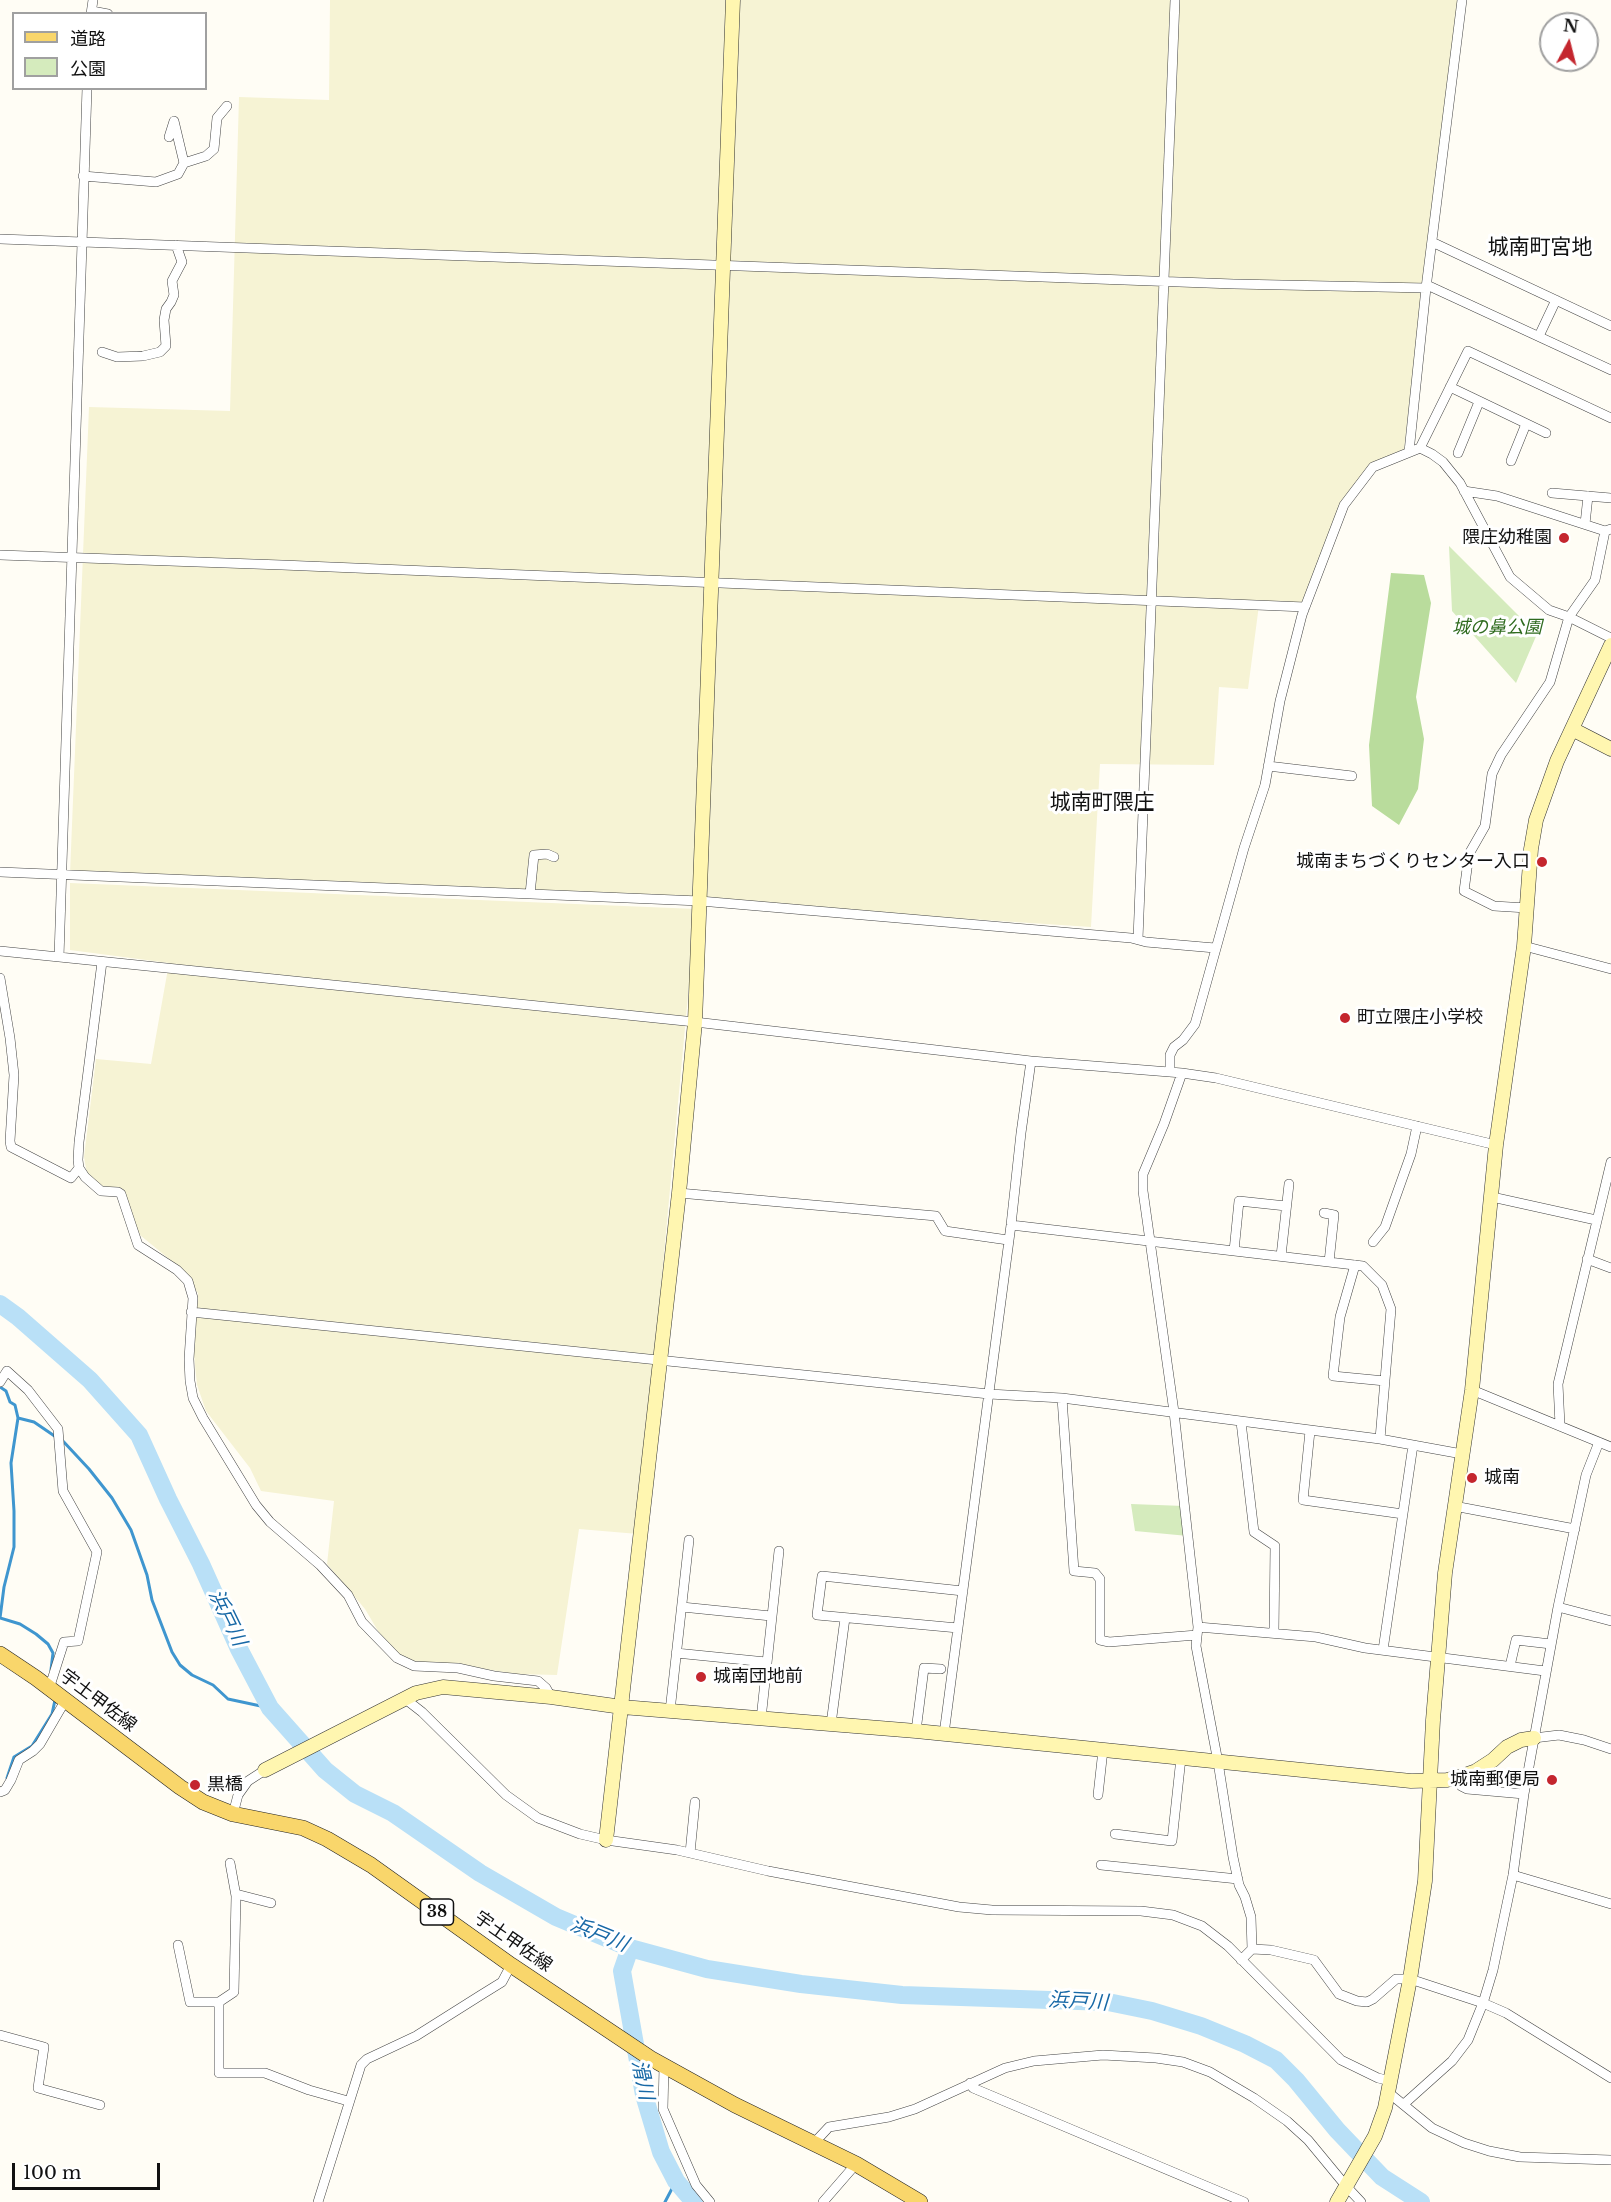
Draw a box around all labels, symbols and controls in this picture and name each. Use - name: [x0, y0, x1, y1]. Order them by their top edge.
- legend: [12, 12, 207, 90]
- north arrow: [1539, 12, 1599, 72]
- text: N: [1562, 15, 1580, 37]
- text: 道路: [70, 28, 106, 50]
- text: 公園: [70, 58, 106, 80]
- district label: 城南町宮地: [1488, 235, 1592, 261]
- place label: 隈庄幼稚園: [1462, 527, 1552, 549]
- marker: 隈庄幼稚園: [1557, 531, 1571, 545]
- park label: 城の鼻公園: [1452, 617, 1542, 639]
- district label: 城南町隈庄: [1050, 790, 1154, 816]
- place label: 城南まちづくりセンター入口: [1296, 851, 1530, 873]
- marker: 城南まちづくりセンター入口: [1535, 855, 1549, 869]
- place label: 町立隈庄小学校: [1357, 1007, 1483, 1029]
- marker: 町立隈庄小学校: [1338, 1011, 1352, 1025]
- place label: 城南: [1484, 1467, 1520, 1489]
- marker: 城南: [1465, 1471, 1479, 1485]
- water label: 浜戸川: [203, 1586, 251, 1650]
- street label: 宇土甲佐線: [56, 1665, 140, 1737]
- place label: 城南団地前: [713, 1666, 803, 1688]
- marker: 城南団地前: [694, 1670, 708, 1684]
- place label: 城南郵便局: [1450, 1769, 1540, 1791]
- marker: 城南郵便局: [1545, 1773, 1559, 1787]
- place label: 黒橋: [207, 1774, 243, 1796]
- marker: 黒橋: [188, 1778, 202, 1792]
- road number: 38: [420, 1899, 454, 1925]
- street label: 宇土甲佐線: [470, 1907, 556, 1977]
- water label: 浜戸川: [567, 1913, 631, 1957]
- water label: 浜戸川: [1047, 1988, 1109, 2016]
- water label: 滑川: [626, 2058, 658, 2102]
- scale bar: [15, 2151, 164, 2189]
- text: 100 m: [23, 2162, 81, 2184]

